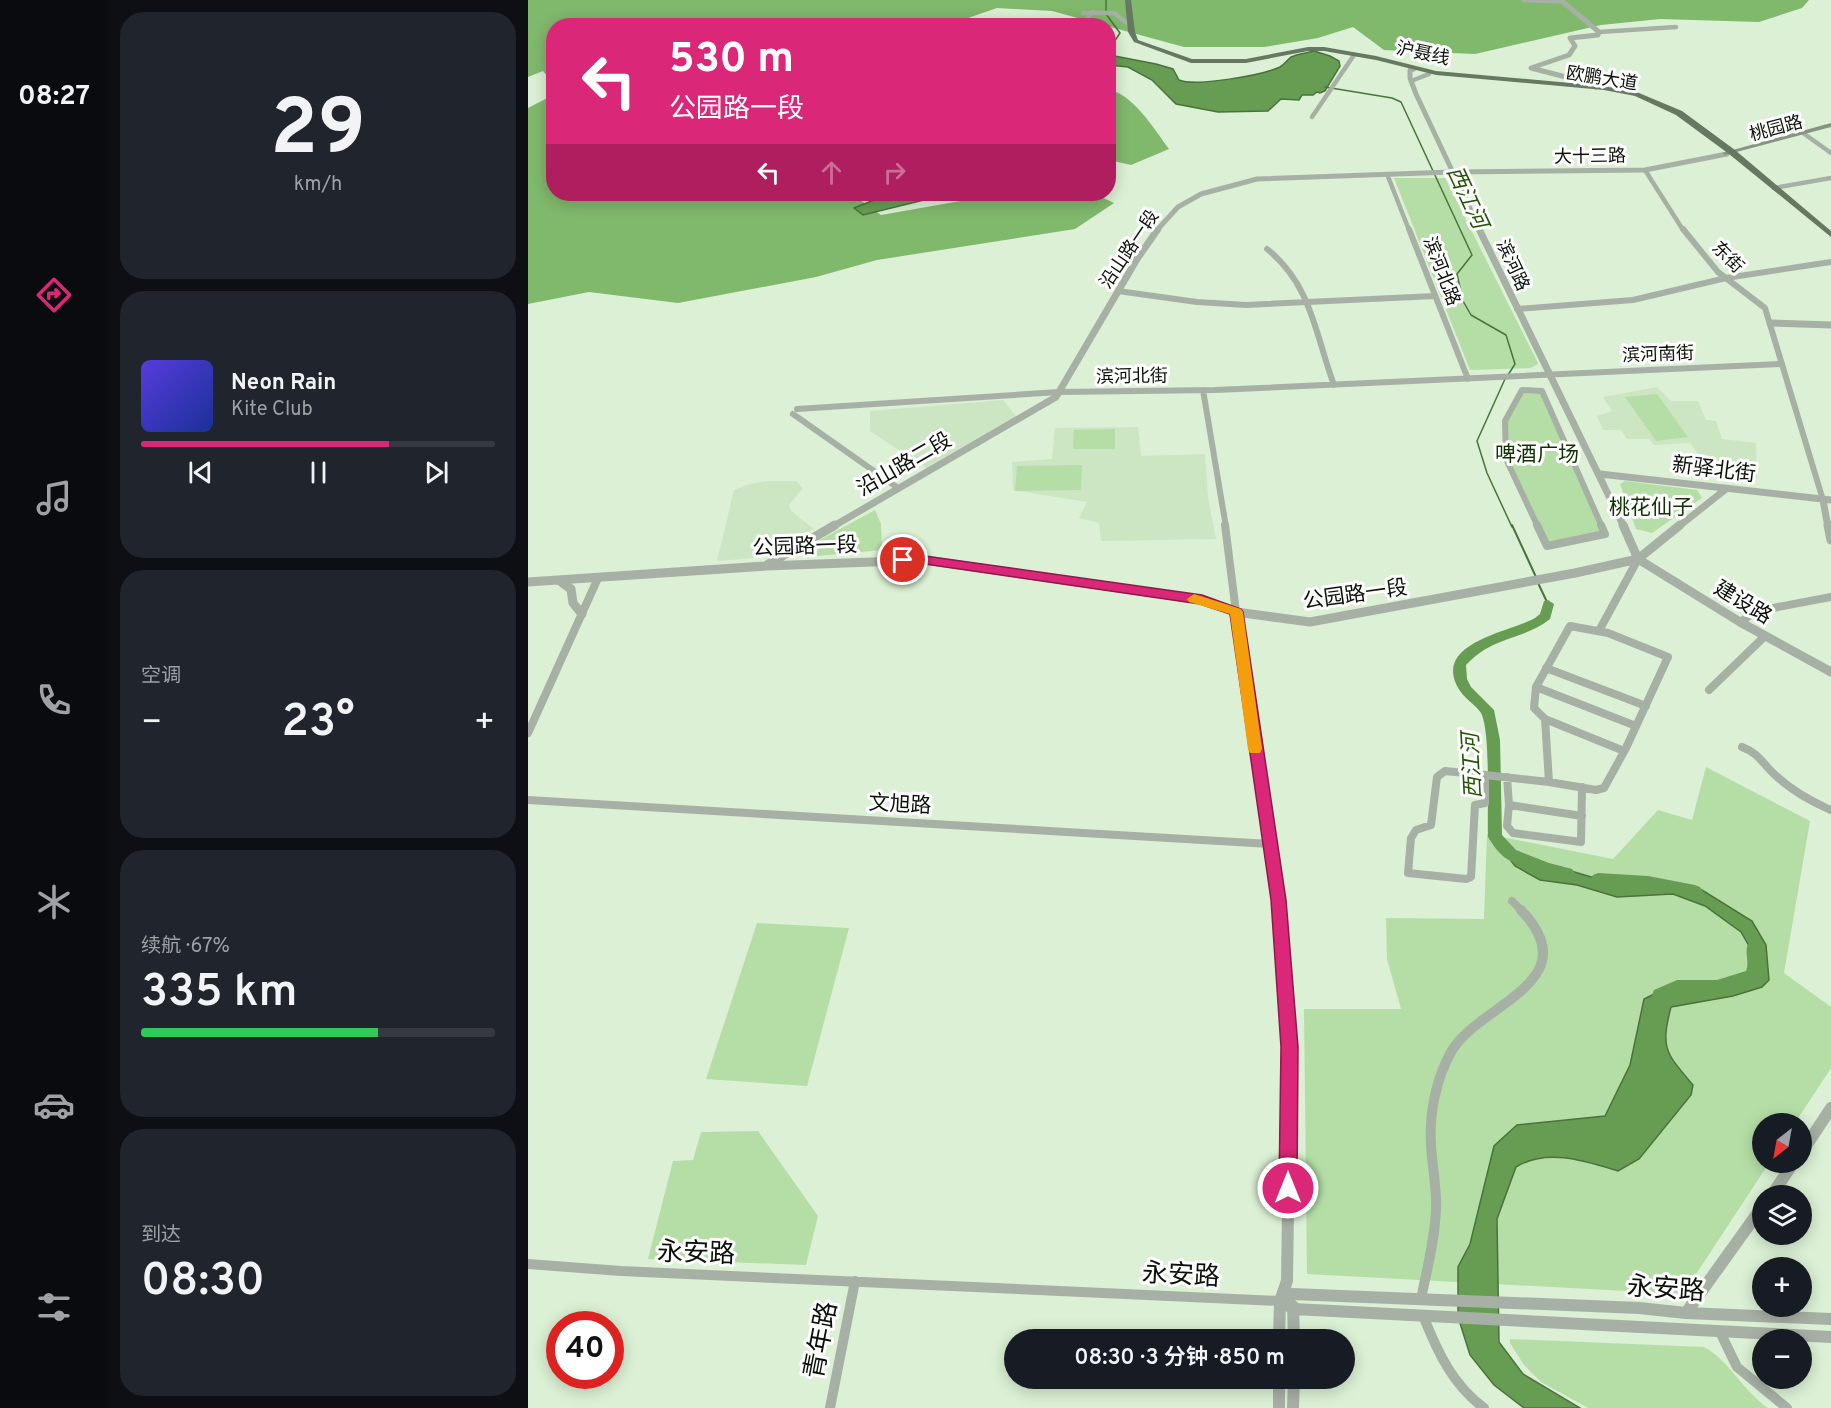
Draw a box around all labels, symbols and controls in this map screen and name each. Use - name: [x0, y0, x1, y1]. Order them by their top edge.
- text: 530 m: [669, 34, 794, 87]
- street label: 沪聂线: [1394, 38, 1451, 71]
- icon: left: [570, 42, 648, 120]
- street label: 欧鹏大道: [1564, 62, 1639, 96]
- text: 08:27: [18, 80, 90, 114]
- text: 29: [270, 83, 366, 182]
- text: 公园路一段: [669, 93, 804, 127]
- street label: 桃园路: [1747, 111, 1805, 148]
- street label: 大十三路: [1554, 145, 1626, 170]
- icon: left: [752, 156, 785, 189]
- icon: ahead: [815, 156, 848, 189]
- icon: right: [878, 156, 911, 189]
- water label: 西江河: [1440, 162, 1494, 237]
- text: km/h: [294, 172, 342, 198]
- street label: 沿山路一段: [1096, 206, 1165, 294]
- street label: 滨河北路: [1417, 234, 1464, 309]
- street label: 滨河路: [1490, 236, 1533, 295]
- street label: 东街: [1706, 237, 1748, 279]
- icon: directions: [33, 274, 75, 316]
- street label: 滨河南街: [1622, 343, 1694, 368]
- street label: 滨河北街: [1096, 365, 1168, 390]
- text: Neon Rain: [231, 370, 336, 397]
- text: Kite Club: [231, 397, 313, 423]
- street label: 沿山路二段: [853, 427, 957, 503]
- park label: 啤酒广场: [1495, 442, 1579, 469]
- street label: 新驿北街: [1670, 452, 1757, 489]
- icon: previous: [184, 456, 217, 489]
- icon: pause: [302, 456, 335, 489]
- icon: next: [420, 456, 453, 489]
- icon: music: [33, 477, 75, 519]
- park label: 桃花仙子: [1609, 495, 1693, 522]
- street label: 公园路一段: [752, 532, 858, 563]
- pin: [877, 534, 928, 585]
- icon: arrive: [886, 543, 919, 576]
- street label: 公园路一段: [1301, 575, 1409, 616]
- street label: 建设路: [1708, 575, 1776, 631]
- text: 空调: [141, 664, 181, 690]
- icon: phone: [33, 679, 75, 721]
- text: 23°: [281, 695, 355, 752]
- text: −: [141, 703, 162, 745]
- text: +: [474, 703, 495, 745]
- water label: 西江河: [1458, 728, 1489, 800]
- street label: 文旭路: [868, 790, 932, 821]
- icon: climate: [33, 881, 75, 923]
- text: 续航 · 67%: [141, 934, 230, 960]
- text: 335 km: [141, 965, 298, 1022]
- icon: car: [33, 1084, 75, 1126]
- north arrow: [1752, 1113, 1812, 1173]
- map controls: [1752, 1113, 1812, 1389]
- position arrow: [1256, 1156, 1320, 1220]
- button: layers: [1752, 1185, 1812, 1245]
- text: 到达: [141, 1223, 181, 1249]
- street label: 永安路: [656, 1237, 735, 1272]
- text: 08:30: [141, 1254, 265, 1311]
- button: +: [1752, 1257, 1812, 1317]
- street label: 永安路: [1141, 1258, 1221, 1295]
- street label: 永安路: [1626, 1271, 1706, 1310]
- icon: filters: [33, 1286, 75, 1328]
- street label: 青年路: [799, 1299, 846, 1382]
- speed limit sign: 40: [546, 1311, 624, 1389]
- button: −: [1752, 1329, 1812, 1389]
- text: 08:30 · 3 分钟 · 850 m: [1074, 1345, 1285, 1372]

